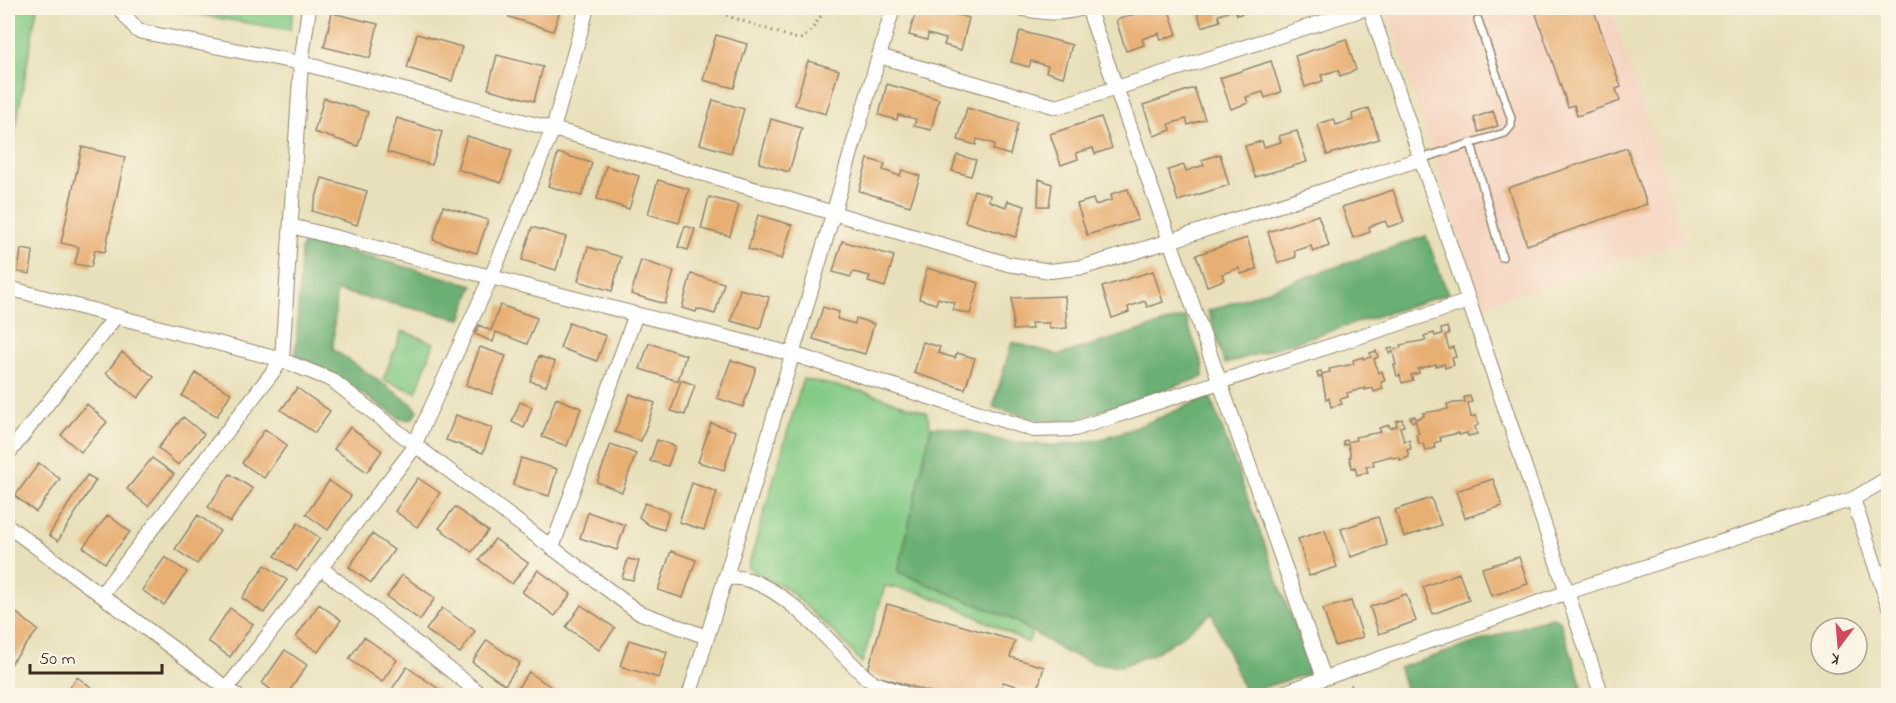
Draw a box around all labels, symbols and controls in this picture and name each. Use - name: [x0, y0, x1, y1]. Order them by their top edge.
- north arrow: [1809, 616, 1869, 676]
- scale bar: [30, 637, 162, 675]
- text: K: [1827, 646, 1842, 671]
- text: 50 m: [39, 647, 76, 673]

